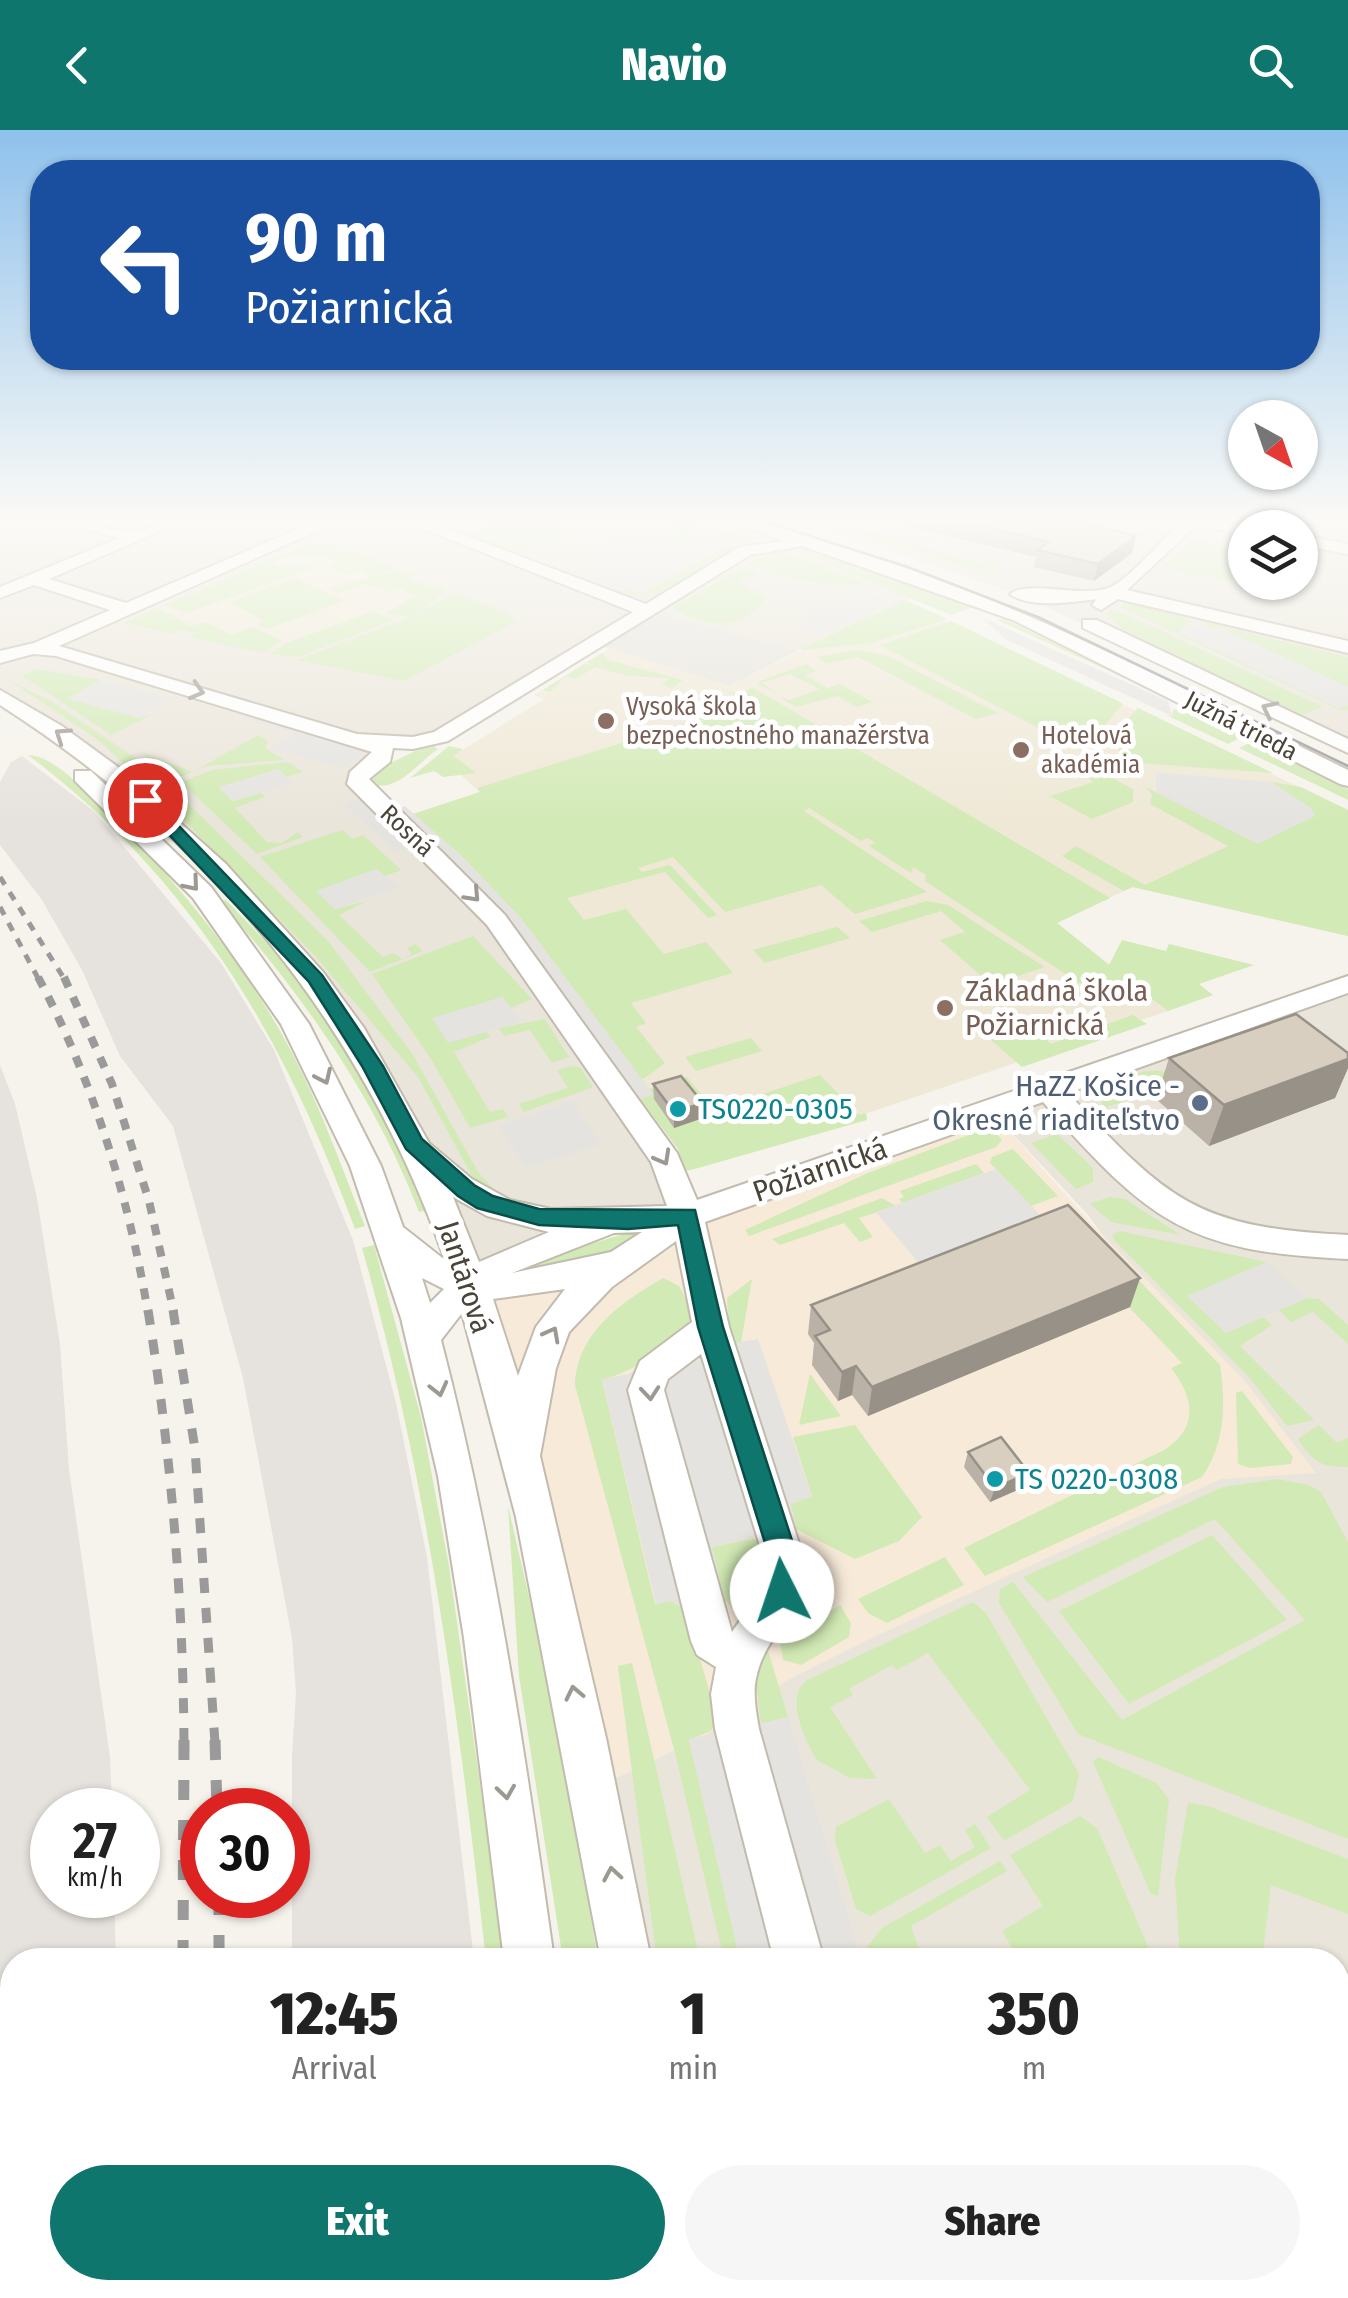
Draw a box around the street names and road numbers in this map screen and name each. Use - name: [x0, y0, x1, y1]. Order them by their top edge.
- street label: Južná trieda: [1180, 685, 1302, 767]
- street label: Rosná: [374, 799, 440, 863]
- street label: Požiarnická: [748, 1130, 892, 1210]
- street label: Jantárová: [430, 1216, 500, 1338]

